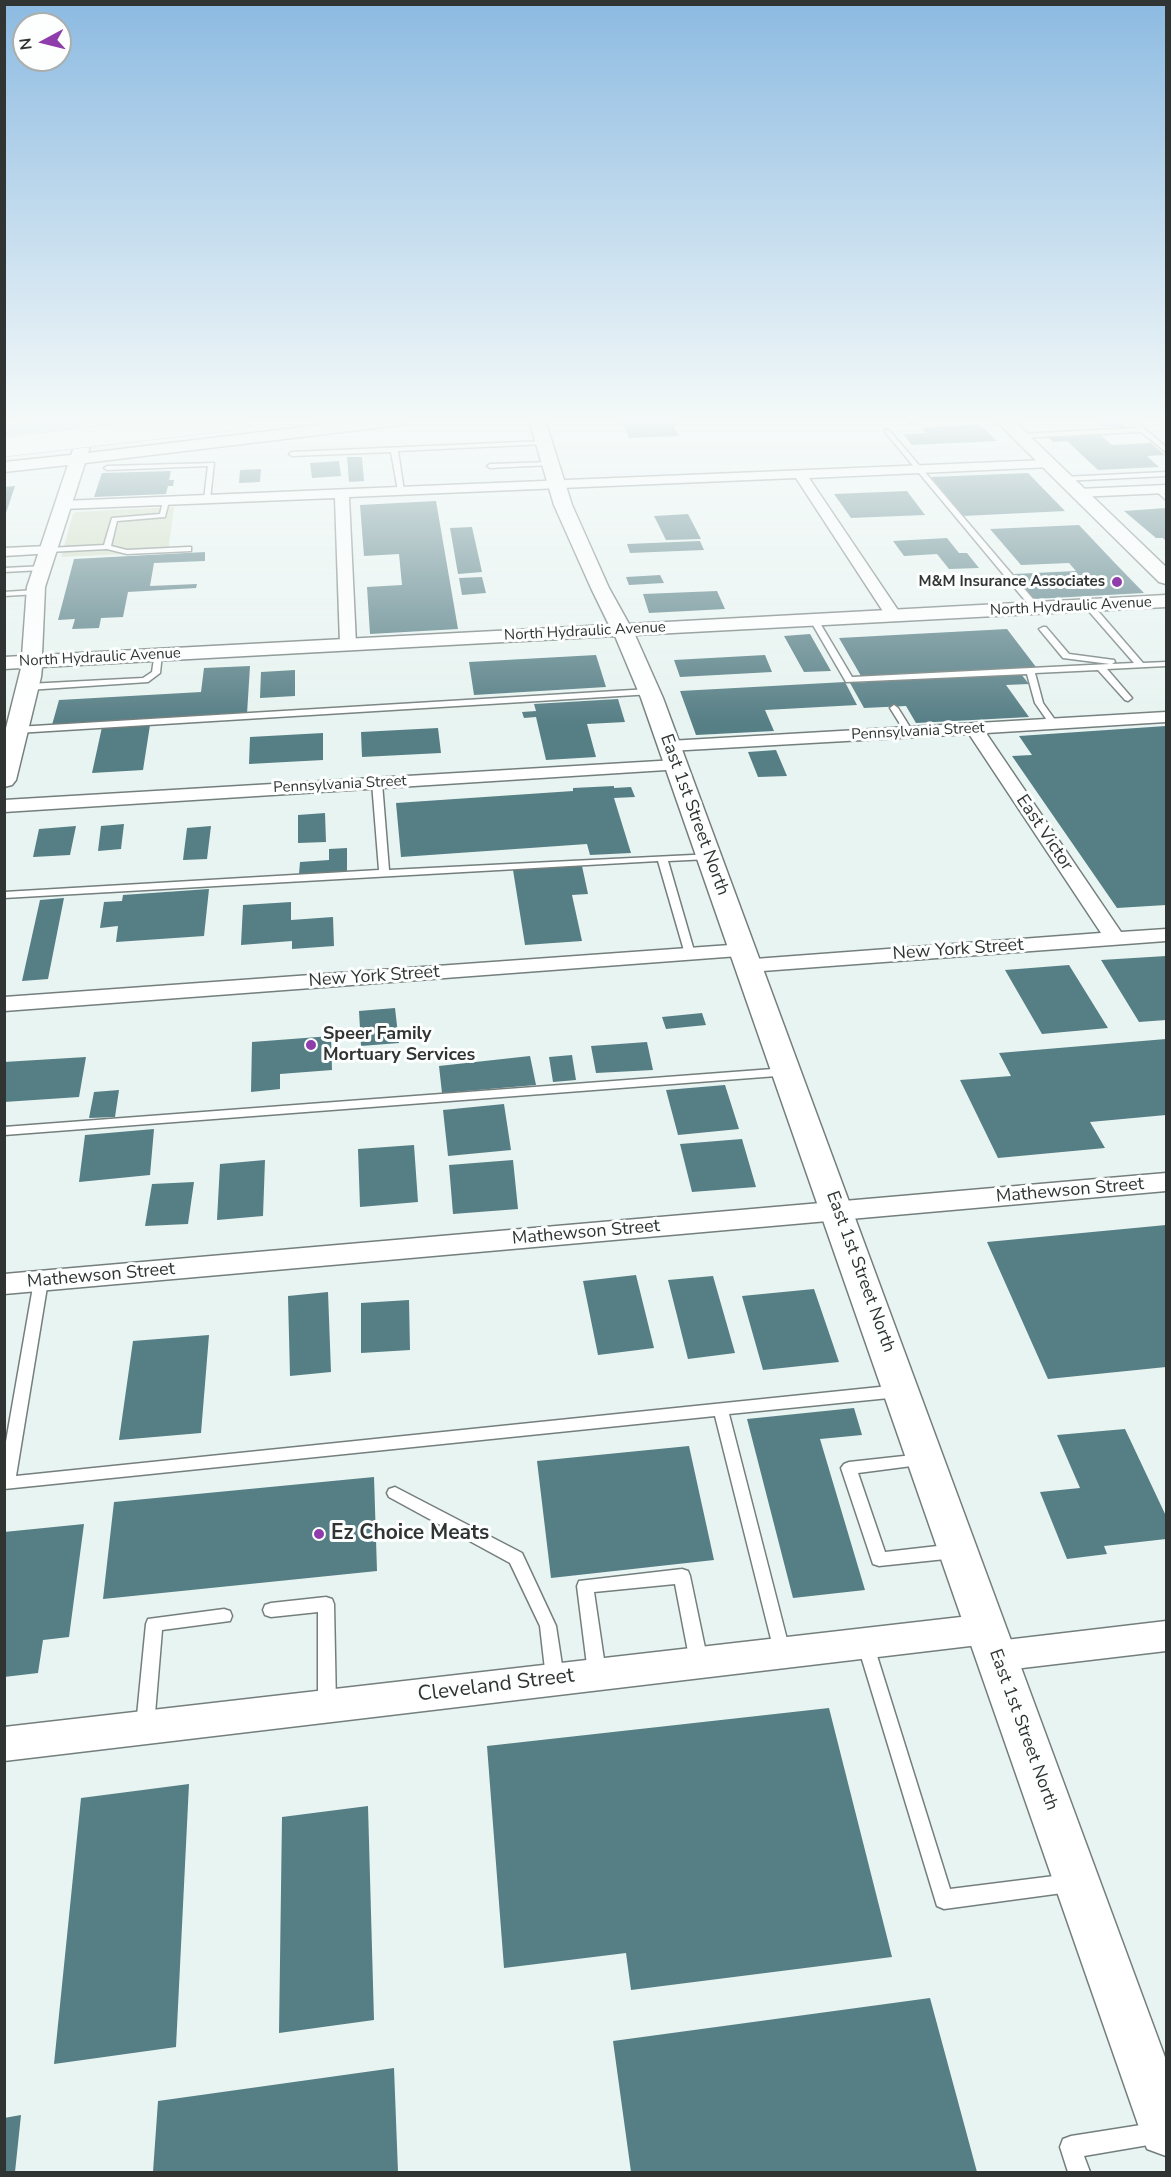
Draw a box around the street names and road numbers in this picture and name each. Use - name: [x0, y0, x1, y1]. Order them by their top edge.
- street label: North Hydraulic Avenue: [990, 594, 1152, 620]
- street label: North Hydraulic Avenue: [504, 619, 666, 645]
- street label: North Hydraulic Avenue: [19, 645, 181, 671]
- street label: Pennsylvania Street: [851, 720, 985, 744]
- street label: East 1st Street North: [655, 731, 733, 899]
- street label: Pennsylvania Street: [273, 773, 407, 797]
- street label: East Victor: [1011, 791, 1077, 875]
- street label: New York Street: [892, 935, 1024, 965]
- street label: New York Street: [308, 962, 440, 992]
- street label: Mathewson Street: [995, 1174, 1145, 1208]
- street label: East 1st Street North: [821, 1188, 899, 1356]
- street label: Mathewson Street: [511, 1216, 661, 1250]
- street label: Mathewson Street: [26, 1259, 176, 1293]
- street label: East 1st Street North: [984, 1646, 1062, 1814]
- street label: Cleveland Street: [416, 1664, 576, 1708]

